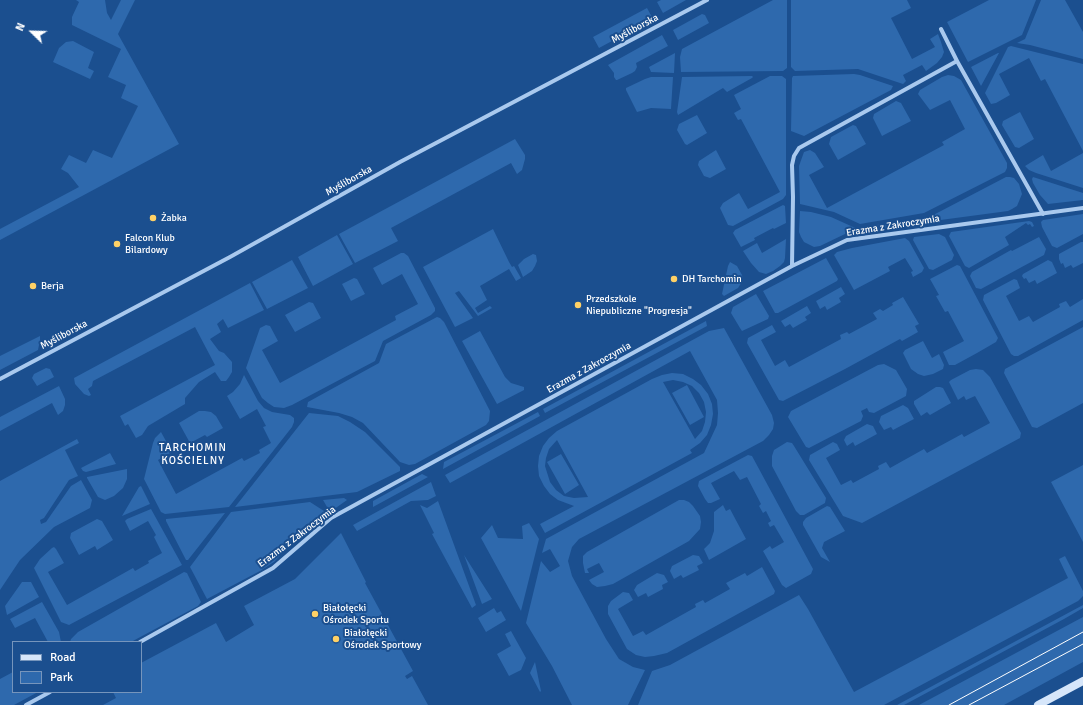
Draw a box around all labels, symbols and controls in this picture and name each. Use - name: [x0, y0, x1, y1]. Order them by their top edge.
- north arrow: [12, 12, 52, 52]
- street label: Myśliborska: [610, 12, 660, 46]
- text: N: [13, 21, 28, 33]
- street label: Myśliborska: [324, 163, 374, 199]
- place label: Żabka: [161, 212, 187, 224]
- marker: Żabka: [148, 213, 158, 223]
- street label: Erazma z Zakroczymia: [845, 213, 941, 239]
- place label: Falcon Klub Bilardowy: [125, 232, 175, 256]
- marker: Falcon Klub Bilardowy: [112, 239, 122, 249]
- place label: DH Tarchomin: [682, 273, 742, 285]
- marker: DH Tarchomin: [669, 274, 679, 284]
- place label: Berja: [41, 280, 64, 292]
- marker: Berja: [28, 281, 38, 291]
- place label: Przedszkole Niepubliczne "Progresja": [586, 293, 692, 316]
- marker: Przedszkole Niepubliczne "Progresja": [573, 300, 583, 310]
- street label: Myśliborska: [39, 318, 89, 352]
- street label: Erazma z Zakroczymia: [545, 340, 633, 396]
- district label: TARCHOMIN KOŚCIELNY: [159, 441, 227, 467]
- street label: Erazma z Zakroczymia: [256, 504, 338, 570]
- place label: Białołęcki Ośrodek Sportu: [323, 602, 389, 626]
- marker: Białołęcki Ośrodek Sportu: [310, 609, 320, 619]
- place label: Białołęcki Ośrodek Sportowy: [344, 627, 422, 650]
- marker: Białołęcki Ośrodek Sportowy: [331, 634, 341, 644]
- legend: [12, 641, 142, 693]
- text: Road: [50, 650, 76, 665]
- text: Park: [50, 670, 73, 685]

